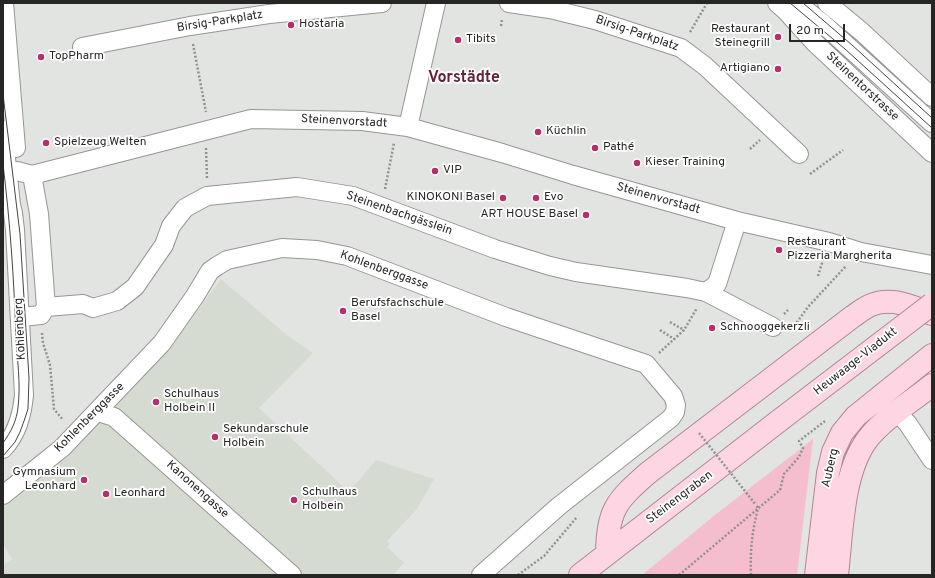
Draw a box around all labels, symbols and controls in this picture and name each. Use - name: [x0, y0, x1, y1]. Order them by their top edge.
- street label: Birsig-Parkplatz: [176, 8, 264, 36]
- street label: Birsig-Parkplatz: [594, 13, 680, 55]
- scale bar: [791, 16, 847, 42]
- place label: Hostaria: [299, 18, 344, 32]
- marker: Hostaria: [286, 20, 296, 30]
- place label: Restaurant Steinegrill: [711, 23, 770, 51]
- text: 20 m: [796, 23, 824, 39]
- marker: Restaurant Steinegrill: [773, 32, 783, 42]
- place label: Tibits: [466, 33, 496, 47]
- marker: Tibits: [453, 35, 463, 45]
- street label: Steinentorstrasse: [823, 49, 901, 125]
- place label: TopPharm: [49, 50, 104, 64]
- marker: TopPharm: [36, 52, 46, 62]
- place label: Artigiano: [720, 62, 770, 76]
- marker: Artigiano: [773, 64, 783, 74]
- district label: Vorstädte: [428, 69, 500, 89]
- street label: Steinenvorstadt: [301, 113, 387, 131]
- place label: Küchlin: [546, 125, 586, 139]
- marker: Küchlin: [533, 127, 543, 137]
- place label: Spielzeug Welten: [54, 136, 146, 150]
- marker: Spielzeug Welten: [41, 138, 51, 148]
- place label: Pathé: [603, 141, 634, 155]
- marker: Pathé: [590, 143, 600, 153]
- place label: Kieser Training: [645, 156, 725, 170]
- marker: Kieser Training: [632, 158, 642, 168]
- place label: VIP: [443, 164, 462, 178]
- marker: VIP: [430, 166, 440, 176]
- street label: Steinenvorstadt: [615, 180, 701, 218]
- street label: Steinenbachgässlein: [344, 189, 454, 239]
- place label: KINOKONI Basel: [406, 191, 495, 205]
- place label: Evo: [544, 191, 563, 205]
- marker: KINOKONI Basel: [498, 193, 508, 203]
- marker: Evo: [531, 193, 541, 203]
- place label: ART HOUSE Basel: [481, 208, 578, 222]
- marker: ART HOUSE Basel: [581, 210, 591, 220]
- place label: Restaurant Pizzeria Margherita: [787, 236, 892, 264]
- marker: Restaurant Pizzeria Margherita: [774, 245, 784, 255]
- street label: Kohlenberggasse: [338, 248, 430, 294]
- place label: Berufsfachschule Basel: [351, 297, 444, 325]
- street label: Kohlenberg: [12, 298, 30, 360]
- marker: Berufsfachschule Basel: [338, 306, 348, 316]
- place label: Schnooggekerzli: [720, 321, 810, 335]
- marker: Schnooggekerzli: [707, 323, 717, 333]
- street label: Heuwaage-Viadukt: [811, 325, 901, 399]
- street label: Kohlenberggasse: [52, 380, 128, 456]
- place label: Schulhaus Holbein II: [164, 388, 219, 416]
- marker: Schulhaus Holbein II: [151, 397, 161, 407]
- place label: Sekundarschule Holbein: [223, 423, 309, 451]
- marker: Sekundarschule Holbein: [210, 432, 220, 442]
- street label: Auberg: [820, 447, 842, 489]
- street label: Kanonengasse: [163, 458, 231, 522]
- place label: Gymnasium Leonhard: [12, 466, 76, 494]
- street label: Steinengraben: [644, 468, 716, 528]
- marker: Gymnasium Leonhard: [79, 475, 89, 485]
- place label: Schulhaus Holbein: [302, 486, 357, 514]
- place label: Leonhard: [114, 487, 165, 501]
- marker: Leonhard: [101, 489, 111, 499]
- marker: Schulhaus Holbein: [289, 495, 299, 505]

